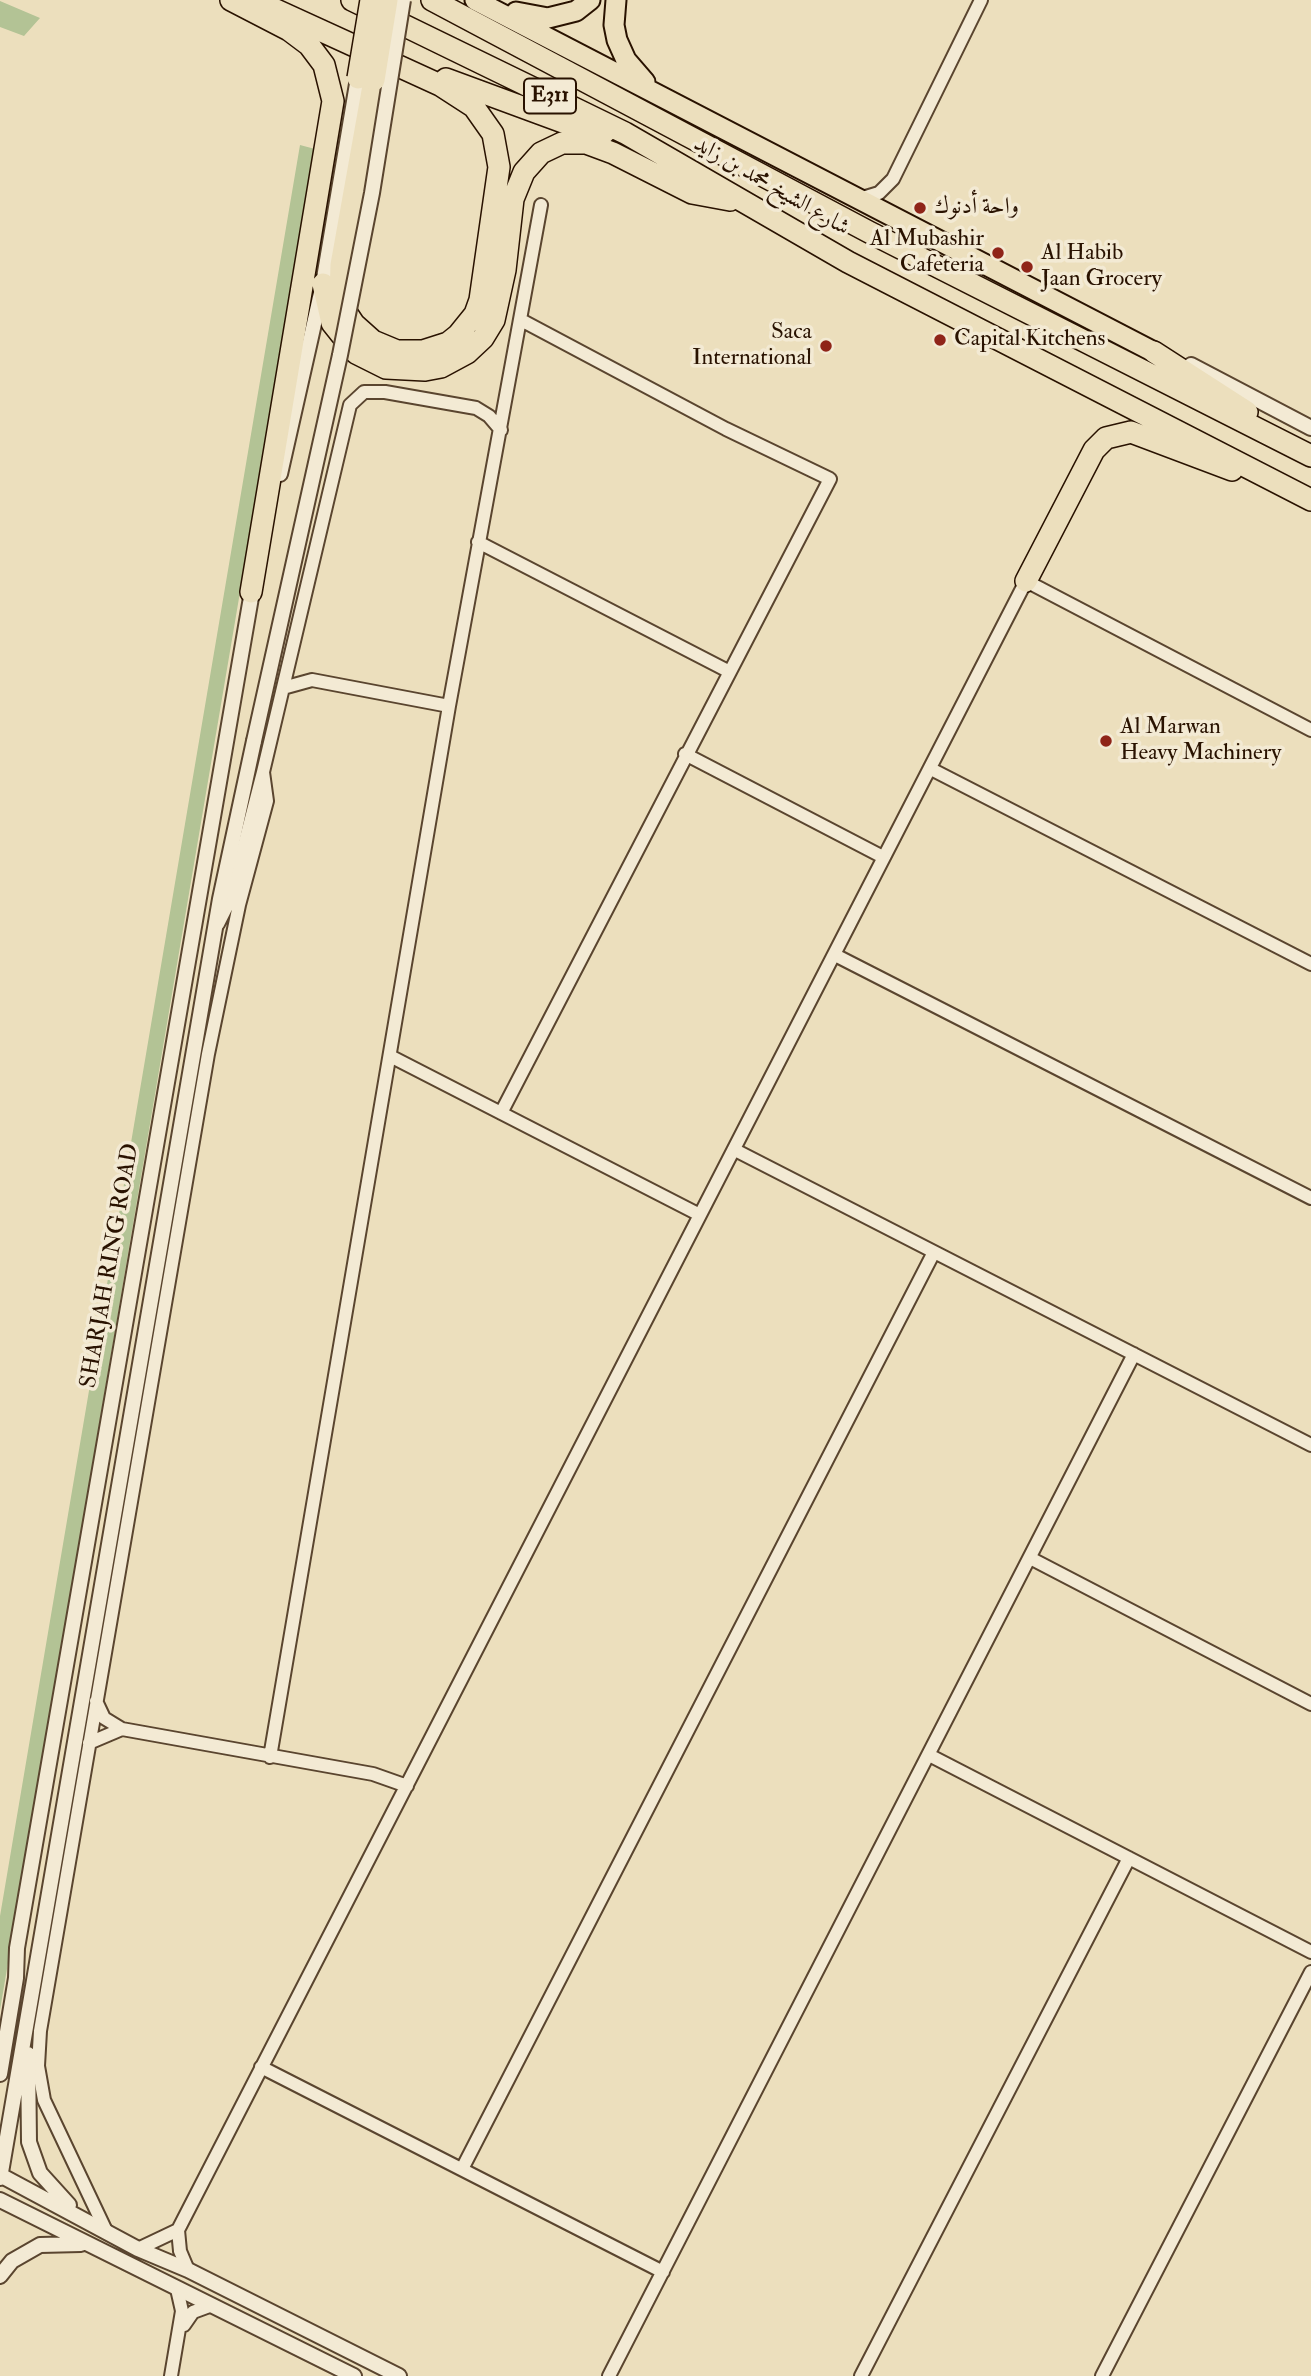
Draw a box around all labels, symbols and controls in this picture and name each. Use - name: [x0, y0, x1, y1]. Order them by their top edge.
- road number: E311: [524, 78, 576, 114]
- street label: شارع الشيخ محمد بن زايد: [688, 131, 854, 243]
- place label: واحة أدنوك: [934, 194, 1019, 222]
- marker: واحة أدنوك: [912, 200, 928, 216]
- place label: Al Mubashir Cafeteria: [870, 226, 984, 280]
- place label: Al Habib Jaan Grocery: [1041, 240, 1162, 294]
- marker: Al Mubashir Cafeteria: [990, 245, 1006, 261]
- marker: Al Habib Jaan Grocery: [1019, 259, 1035, 275]
- place label: Saca International: [692, 319, 812, 373]
- place label: Capital Kitchens: [954, 326, 1105, 354]
- marker: Capital Kitchens: [932, 332, 948, 348]
- marker: Saca International: [818, 338, 834, 354]
- place label: Al Marwan Heavy Machinery: [1120, 714, 1281, 768]
- marker: Al Marwan Heavy Machinery: [1098, 733, 1114, 749]
- street label: SHARJAH RING ROAD: [76, 1142, 146, 1390]

